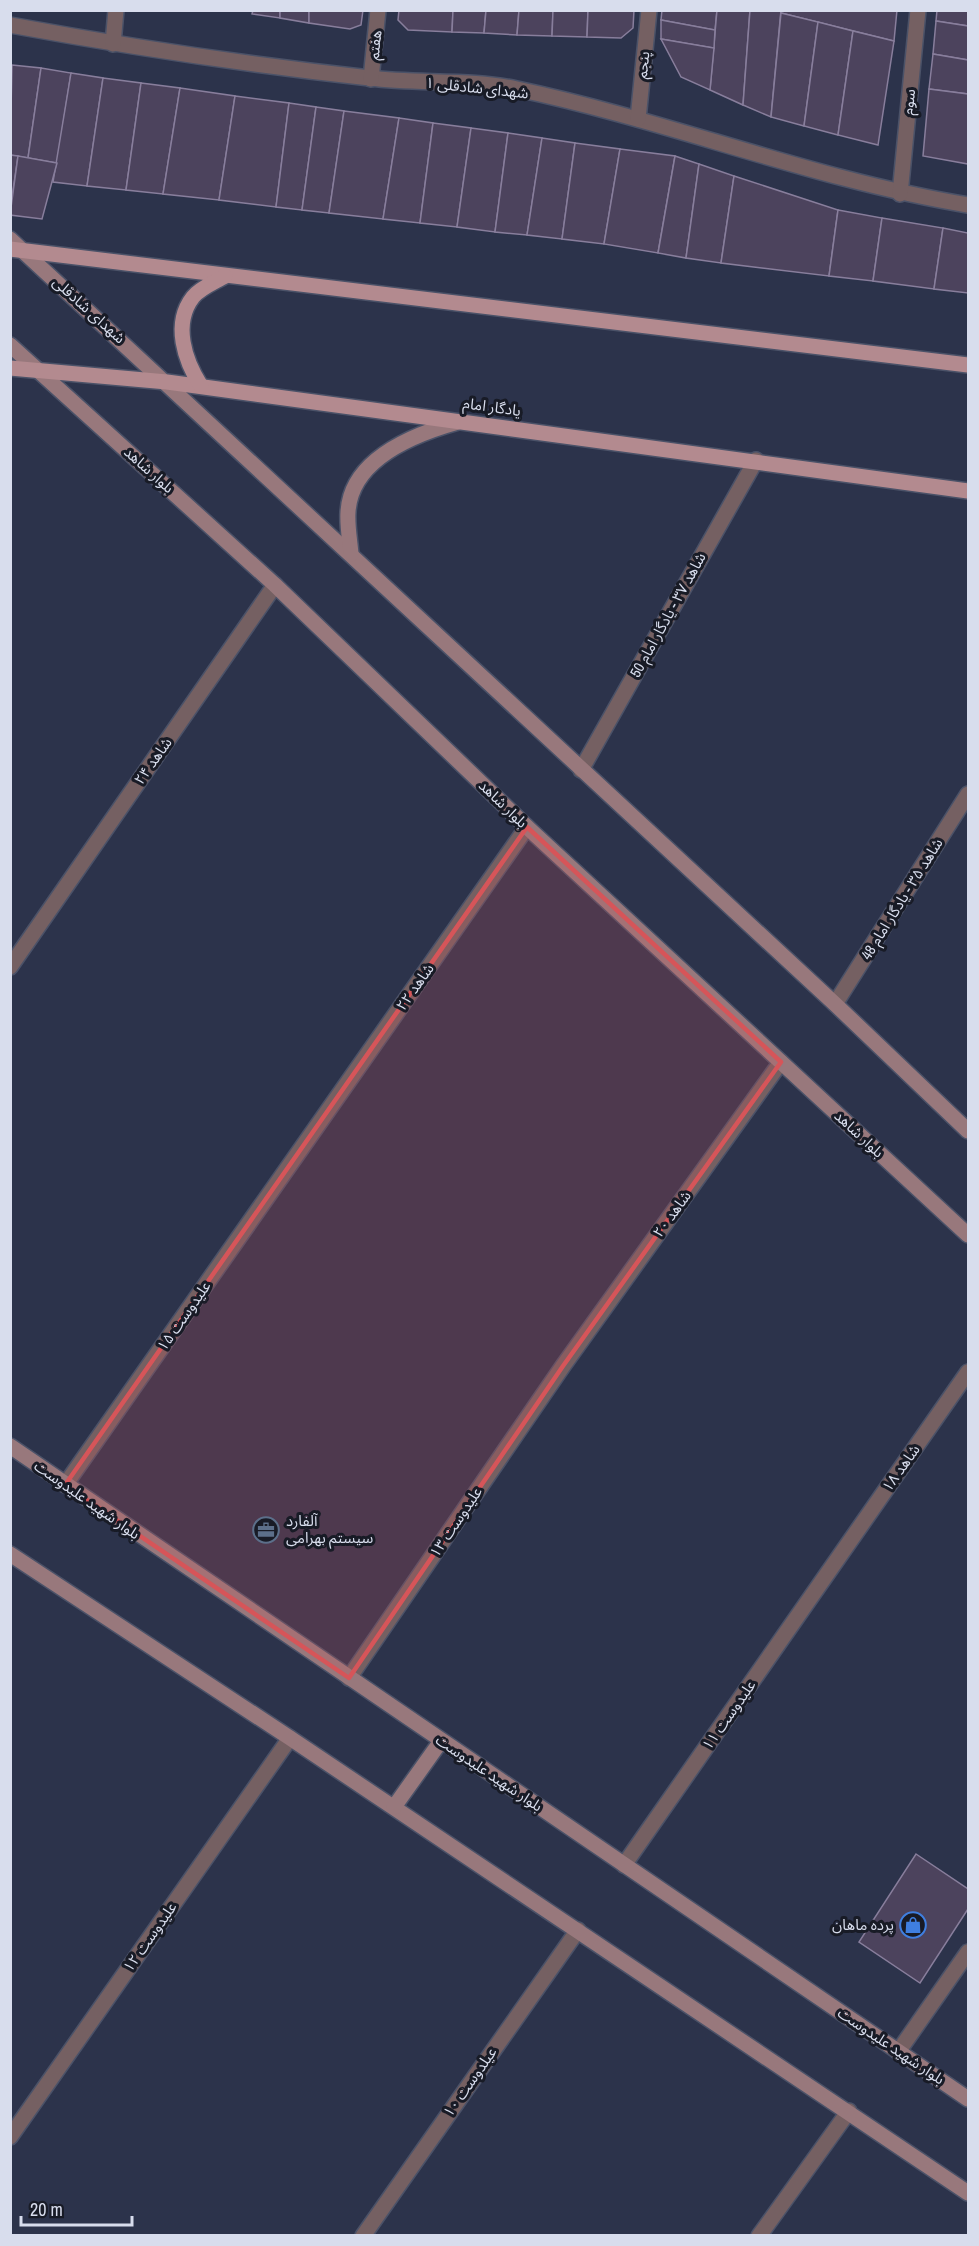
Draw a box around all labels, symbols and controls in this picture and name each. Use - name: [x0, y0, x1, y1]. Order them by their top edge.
- street label: هفتم: [362, 29, 388, 61]
- street label: پنجم: [631, 50, 655, 80]
- street label: شهدای شادقلی ۱: [425, 72, 530, 103]
- street label: سوم: [897, 88, 921, 116]
- street label: شهدای شادقلی: [48, 271, 130, 348]
- street label: یادگار امام: [461, 392, 523, 422]
- street label: بلوار شاهد: [120, 441, 179, 498]
- street label: شاهد ۳۷ - یادگار امام 50: [624, 548, 712, 682]
- street label: شاهد ۲۴: [129, 733, 177, 789]
- street label: بلوار شاهد: [474, 775, 533, 832]
- street label: شاهد ۳۵ - یادگار امام 48: [856, 834, 949, 964]
- street label: شاهد ۲۲: [391, 959, 439, 1015]
- street label: بلوار شاهد: [830, 1105, 889, 1162]
- street label: شاهد ۲۰: [647, 1186, 696, 1241]
- street label: علیدوست ۱۵: [152, 1276, 216, 1355]
- street label: شاهد ۱۸: [877, 1440, 925, 1496]
- street label: بلوار شهید علیدوست: [30, 1455, 144, 1544]
- street label: علیدوست ۱۳: [424, 1482, 487, 1561]
- place label: آلفارد سیستم بهرامی: [286, 1510, 373, 1549]
- office icon: آلفارد سیستم بهرامی: [251, 1515, 281, 1545]
- street label: علیدوست ۱۱: [697, 1675, 761, 1754]
- street label: بلوار شهید علیدوست: [432, 1729, 547, 1816]
- street label: علیدوست ۱۲: [118, 1897, 182, 1976]
- shop icon: پرده ماهان: [898, 1910, 928, 1940]
- place label: پرده ماهان: [832, 1914, 894, 1935]
- street label: بلوار شهید علیدوست: [834, 2002, 949, 2089]
- street label: عیلدوست ۱۰: [438, 2042, 502, 2121]
- scale bar: [21, 2189, 132, 2227]
- text: 20 m: [30, 2197, 63, 2222]

